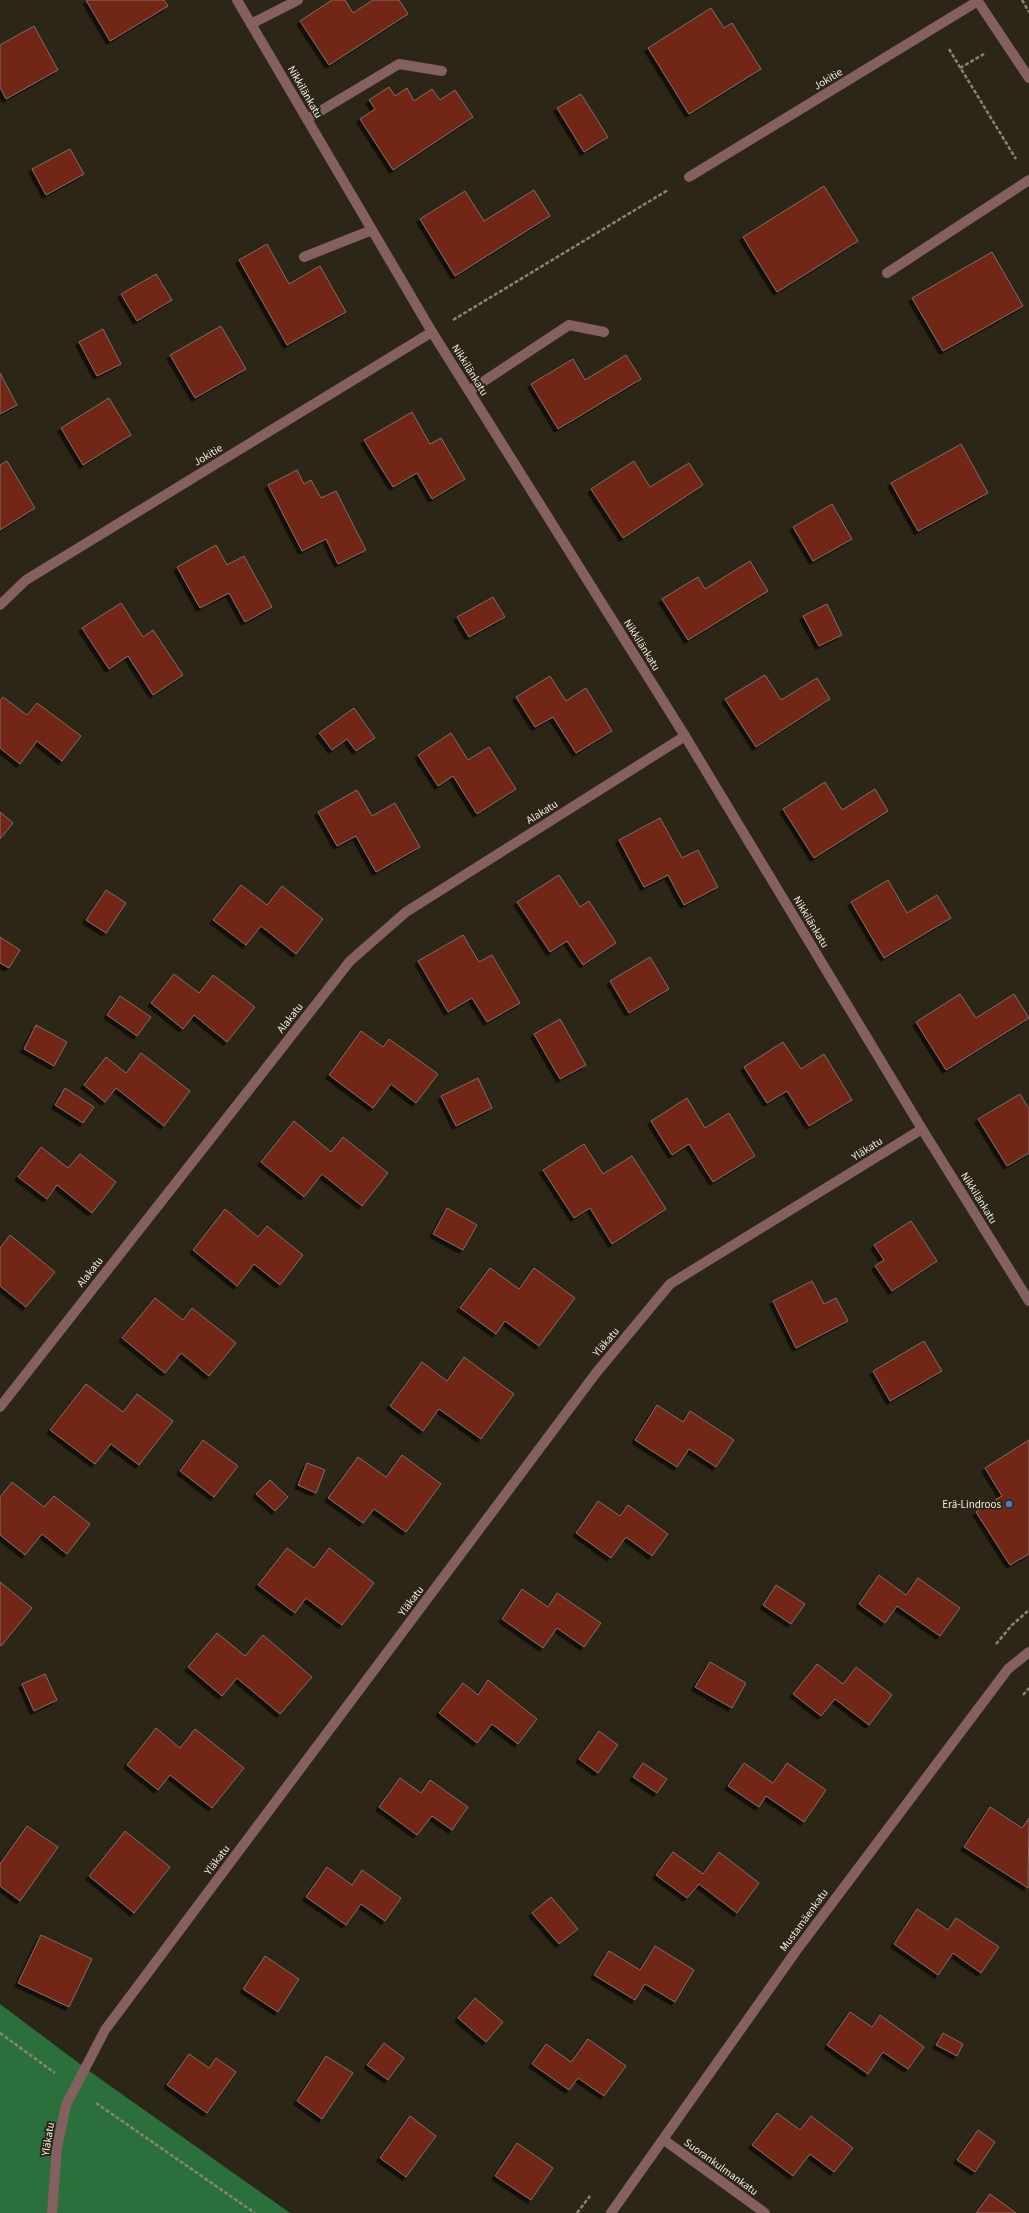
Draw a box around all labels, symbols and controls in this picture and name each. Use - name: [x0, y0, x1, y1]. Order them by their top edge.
- street label: Nikkilänkatu: [284, 63, 326, 121]
- street label: Jokitie: [811, 64, 846, 93]
- street label: Nikkilänkatu: [448, 341, 492, 399]
- street label: Jokitie: [191, 440, 226, 469]
- street label: Nikkilänkatu: [620, 616, 664, 674]
- street label: Alakatu: [523, 796, 561, 828]
- street label: Nikkilänkatu: [790, 893, 832, 951]
- street label: Alakatu: [273, 1000, 307, 1036]
- street label: Yläkatu: [848, 1134, 885, 1165]
- street label: Nikkilänkatu: [957, 1169, 1001, 1227]
- street label: Alakatu: [73, 1254, 107, 1290]
- street label: Yläkatu: [589, 1324, 623, 1361]
- place label: Erä-Lindroos: [942, 1497, 1001, 1512]
- marker: Erä-Lindroos: [1004, 1499, 1014, 1509]
- street label: Yläkatu: [394, 1583, 427, 1620]
- street label: Yläkatu: [200, 1842, 233, 1879]
- street label: Mustamäenkatu: [776, 1886, 832, 1954]
- street label: Yläkatu: [38, 2121, 58, 2158]
- street label: Suorankulmankatu: [681, 2135, 761, 2199]

